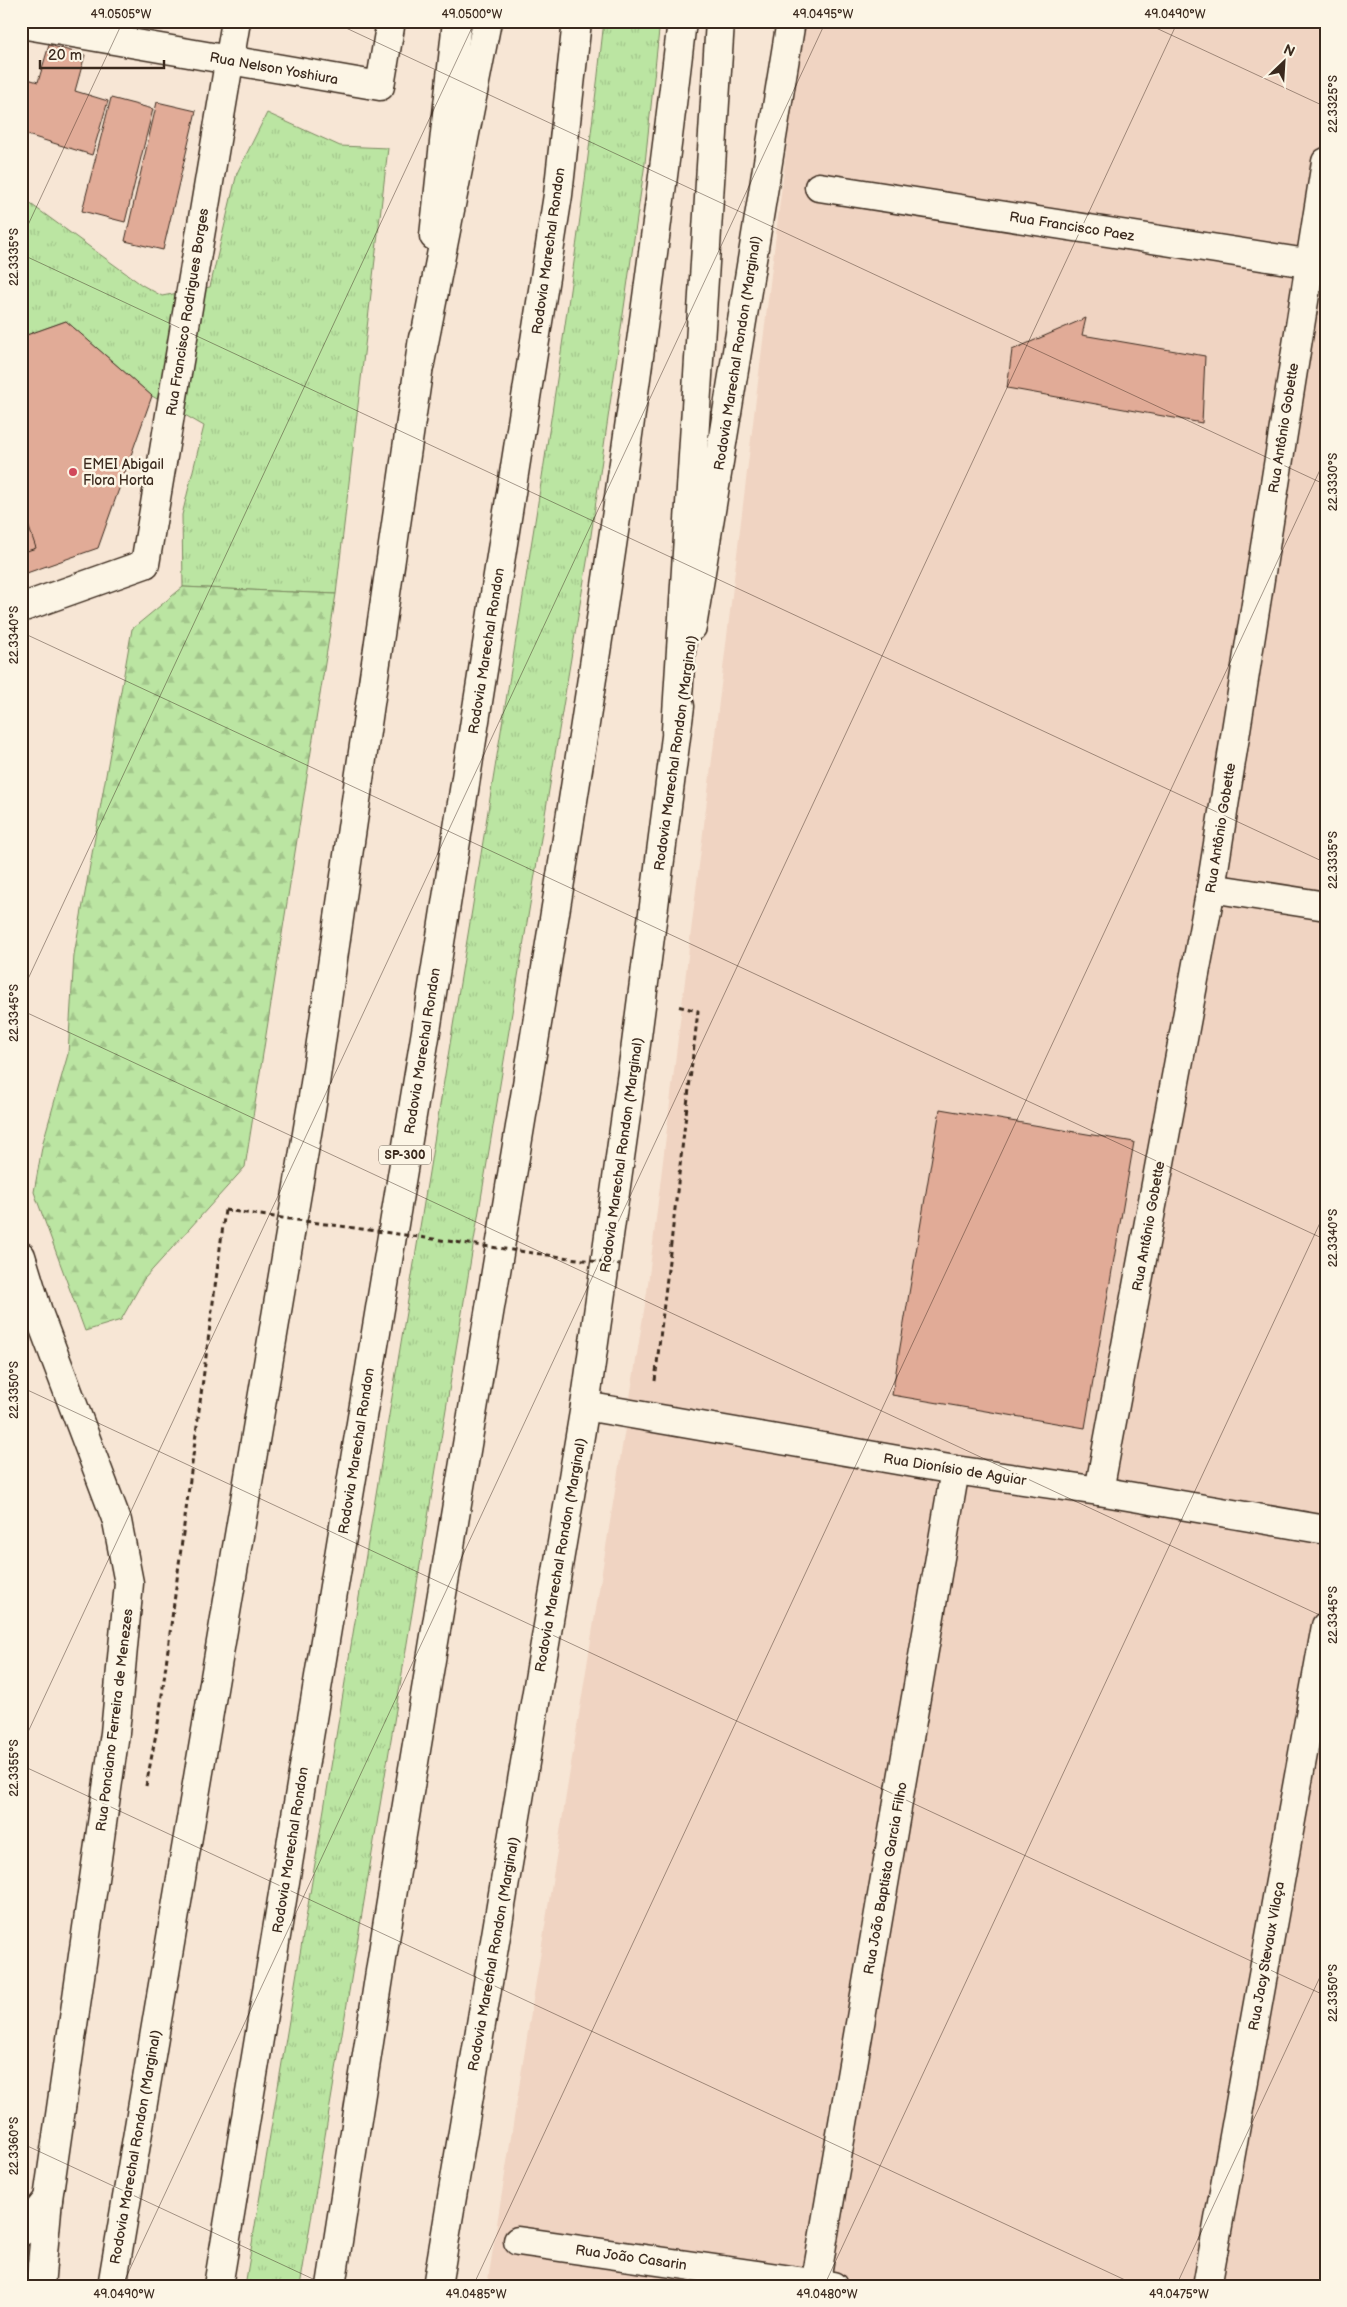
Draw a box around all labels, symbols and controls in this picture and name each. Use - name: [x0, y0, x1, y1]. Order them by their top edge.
- text: 49.0505°W: [91, 7, 151, 22]
- text: 49.0500°W: [441, 7, 503, 22]
- text: 49.0495°W: [792, 7, 854, 22]
- text: 49.0490°W: [1144, 7, 1206, 22]
- scale bar: [40, 38, 164, 70]
- north arrow: [1260, 38, 1310, 88]
- text: N: [1281, 41, 1298, 61]
- text: 20 m: [48, 46, 82, 65]
- street label: Rua Nelson Yoshiura: [208, 49, 340, 88]
- text: 22.3325°S: [1326, 75, 1341, 133]
- street label: Rodovia Marechal Rondon: [528, 166, 569, 336]
- street label: Rua Francisco Rodrigues Borges: [163, 207, 212, 417]
- street label: Rua Francisco Paez: [1008, 208, 1136, 245]
- text: 22.3335°S: [7, 228, 22, 286]
- street label: Rodovia Marechal Rondon (Marginal): [711, 235, 764, 472]
- street label: Rua Antônio Gobette: [1265, 362, 1302, 494]
- text: 22.3330°S: [1326, 453, 1341, 511]
- place label: EMEI Abigail Flora Horta: [83, 456, 164, 489]
- marker: EMEI Abigail Flora Horta: [67, 466, 79, 478]
- street label: Rodovia Marechal Rondon: [465, 567, 508, 736]
- text: 22.3340°S: [7, 606, 22, 664]
- street label: Rodovia Marechal Rondon (Marginal): [651, 634, 700, 872]
- street label: Rua Antônio Gobette: [1202, 762, 1239, 894]
- text: 22.3335°S: [1326, 831, 1341, 889]
- street label: Rodovia Marechal Rondon: [401, 967, 444, 1136]
- text: 22.3345°S: [7, 984, 22, 1042]
- street label: Rodovia Marechal Rondon (Marginal): [597, 1036, 646, 1274]
- road number: SP-300: [379, 1146, 431, 1164]
- street label: Rua Antônio Gobette: [1129, 1160, 1168, 1292]
- text: 22.3340°S: [1326, 1209, 1341, 1267]
- text: 22.3350°S: [7, 1361, 22, 1419]
- street label: Rodovia Marechal Rondon: [335, 1367, 378, 1536]
- street label: Rodovia Marechal Rondon (Marginal): [532, 1437, 589, 1673]
- street label: Rua Dionísio de Aguiar: [882, 1450, 1029, 1489]
- text: 22.3345°S: [1326, 1586, 1341, 1644]
- street label: Rua Ponciano Ferreira de Menezes: [92, 1608, 137, 1832]
- text: 22.3355°S: [7, 1739, 22, 1797]
- street label: Rodovia Marechal Rondon: [269, 1766, 312, 1935]
- street label: Rua João Baptista Garcia Filho: [860, 1781, 911, 1976]
- street label: Rodovia Marechal Rondon (Marginal): [465, 1836, 522, 2072]
- street label: Rua Jacy Stevaux Vilaça: [1245, 1880, 1288, 2032]
- text: 22.3350°S: [1326, 1964, 1341, 2022]
- street label: Rodovia Marechal Rondon (Marginal): [107, 2029, 164, 2265]
- text: 22.3360°S: [7, 2117, 22, 2175]
- street label: Rua João Casarin: [574, 2241, 688, 2274]
- text: 49.0490°W: [93, 2287, 155, 2302]
- text: 49.0485°W: [445, 2287, 507, 2302]
- text: 49.0480°W: [796, 2287, 858, 2302]
- text: 49.0475°W: [1149, 2287, 1209, 2302]

